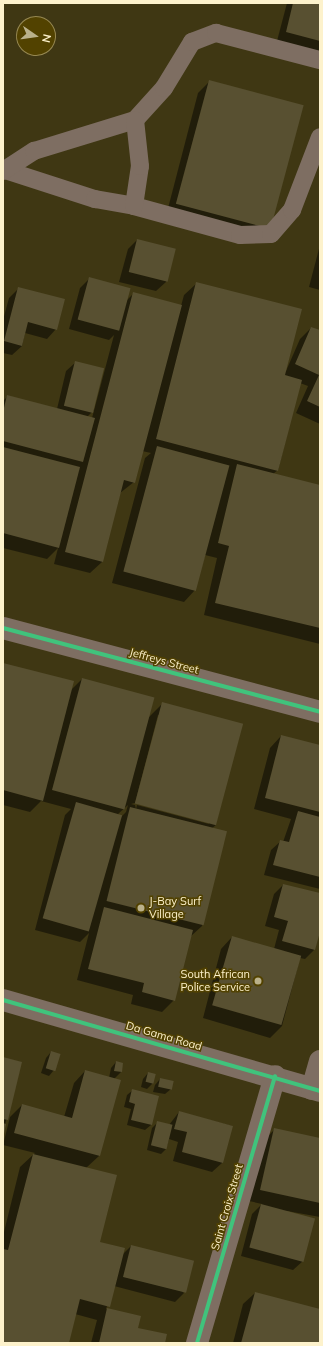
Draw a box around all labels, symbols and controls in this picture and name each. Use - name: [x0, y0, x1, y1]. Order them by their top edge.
- north arrow: [16, 16, 56, 56]
- text: N: [39, 33, 54, 44]
- street label: Jeffreys Street: [128, 645, 200, 677]
- place label: J-Bay Surf Village: [149, 895, 201, 921]
- marker: J-Bay Surf Village: [136, 903, 146, 913]
- place label: South African Police Service: [180, 968, 250, 994]
- marker: South African Police Service: [253, 976, 263, 986]
- street label: Da Gama Road: [124, 1019, 204, 1053]
- street label: Saint Croix Street: [208, 1163, 246, 1251]

